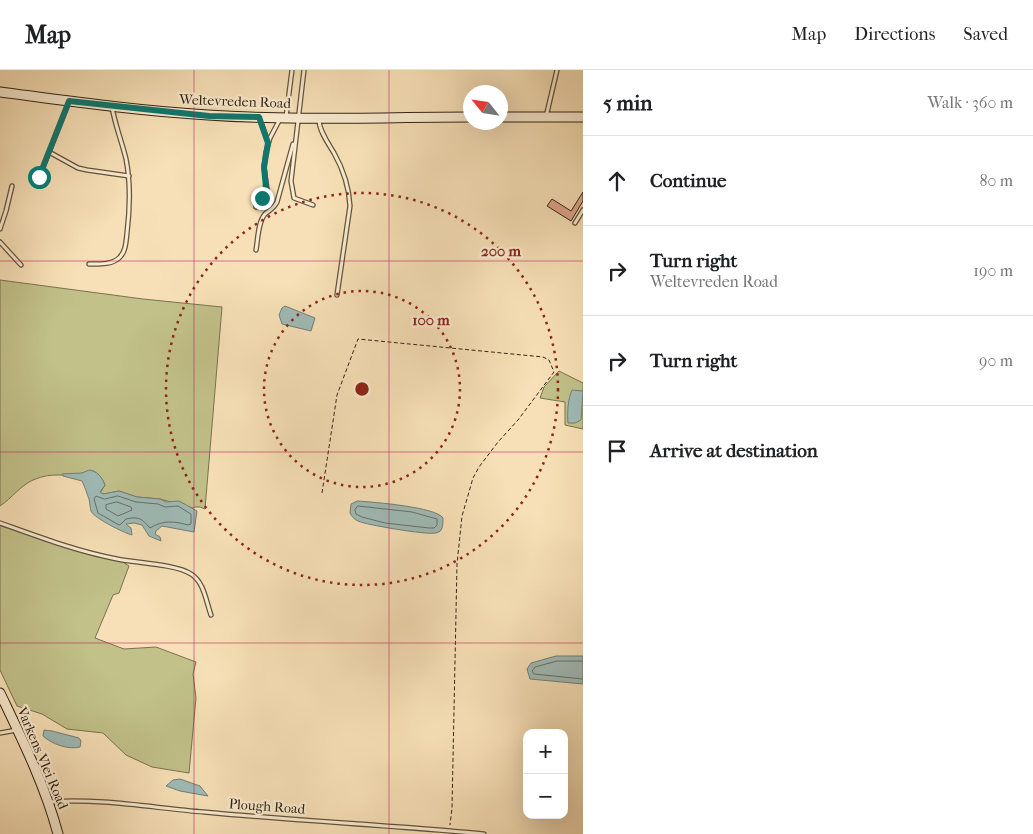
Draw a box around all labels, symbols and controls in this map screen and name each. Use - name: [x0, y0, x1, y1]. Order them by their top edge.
- text: Map: [25, 21, 71, 49]
- text: Map: [792, 24, 826, 45]
- text: Directions: [854, 24, 935, 45]
- text: Saved: [963, 24, 1008, 45]
- north arrow: [463, 85, 508, 130]
- street label: Weltevreden Road: [178, 91, 292, 112]
- text: 5 min: [603, 91, 652, 115]
- text: Walk · 360 m: [927, 93, 1013, 112]
- route start: [28, 166, 51, 189]
- icon: ahead: [603, 167, 631, 195]
- text: Continue: [650, 170, 726, 192]
- text: 80 m: [979, 171, 1013, 190]
- route end: [251, 187, 274, 210]
- text: 200 m: [481, 242, 521, 260]
- text: Turn right: [650, 250, 737, 272]
- icon: right: [603, 257, 631, 285]
- text: 190 m: [973, 261, 1013, 280]
- text: Weltevreden Road: [650, 272, 778, 291]
- text: 100 m: [412, 311, 450, 329]
- icon: right: [603, 347, 631, 375]
- text: Turn right: [650, 350, 737, 372]
- text: 90 m: [979, 351, 1013, 370]
- centre of rings: [353, 380, 371, 398]
- icon: arrive: [603, 437, 631, 465]
- text: Arrive at destination: [650, 440, 818, 462]
- street label: Varkens Vlei Road: [13, 704, 72, 812]
- map controls: [523, 729, 568, 819]
- button: +: [523, 729, 568, 774]
- button: −: [523, 774, 568, 819]
- street label: Plough Road: [228, 795, 306, 818]

